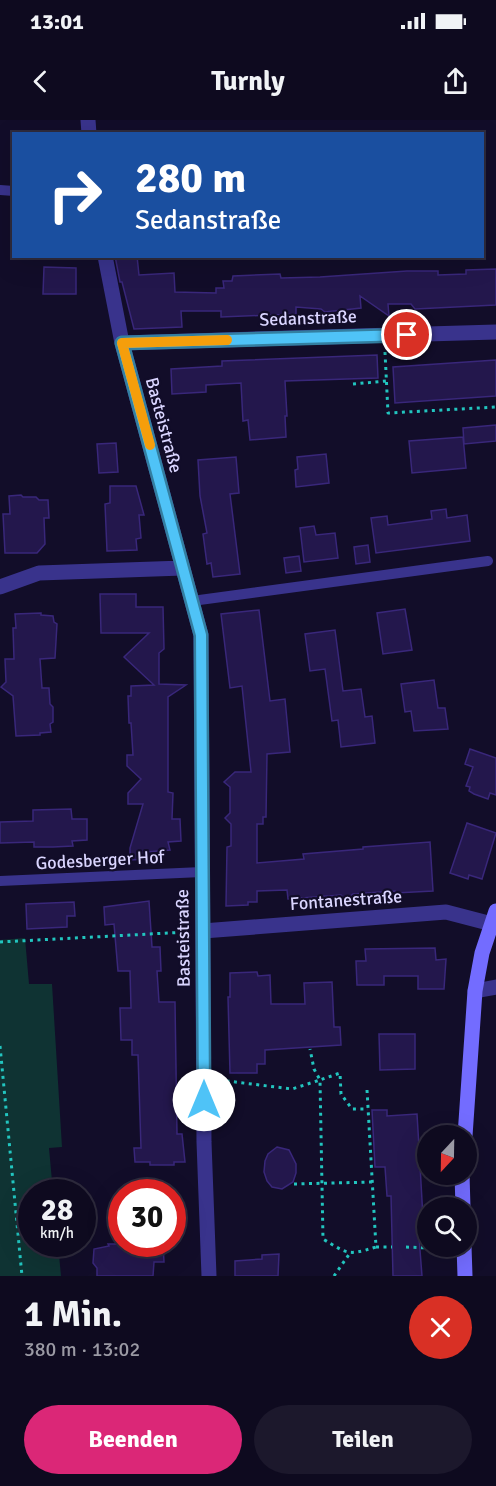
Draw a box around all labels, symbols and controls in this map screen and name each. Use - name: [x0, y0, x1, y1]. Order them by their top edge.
- text: 13:01: [30, 8, 84, 35]
- icon: back: [24, 65, 57, 98]
- text: Turnly: [211, 65, 285, 98]
- icon: share: [439, 65, 472, 98]
- text: 280 m: [135, 153, 246, 204]
- icon: right: [36, 156, 114, 234]
- text: Sedanstraße: [135, 204, 281, 237]
- street label: Sedanstraße: [259, 305, 357, 331]
- pin: [381, 309, 432, 360]
- icon: arrive: [390, 318, 423, 351]
- street label: Basteistraße: [141, 375, 187, 475]
- street label: Godesberger Hof: [35, 846, 166, 874]
- street label: Fontanestraße: [289, 885, 403, 915]
- street label: Basteistraße: [171, 889, 195, 987]
- position arrow: [172, 1068, 236, 1132]
- north arrow: [417, 1125, 477, 1185]
- map controls: [417, 1125, 477, 1257]
- speed limit sign: 30: [108, 1179, 186, 1257]
- text: 28: [41, 1192, 73, 1229]
- button: search: [417, 1197, 477, 1257]
- text: km/h: [40, 1224, 74, 1242]
- text: 1 Min.: [24, 1292, 122, 1337]
- button: close: [409, 1296, 472, 1359]
- text: 380 m · 13:02: [24, 1337, 140, 1362]
- button: Beenden: [24, 1405, 242, 1474]
- button: Teilen: [254, 1405, 472, 1474]

